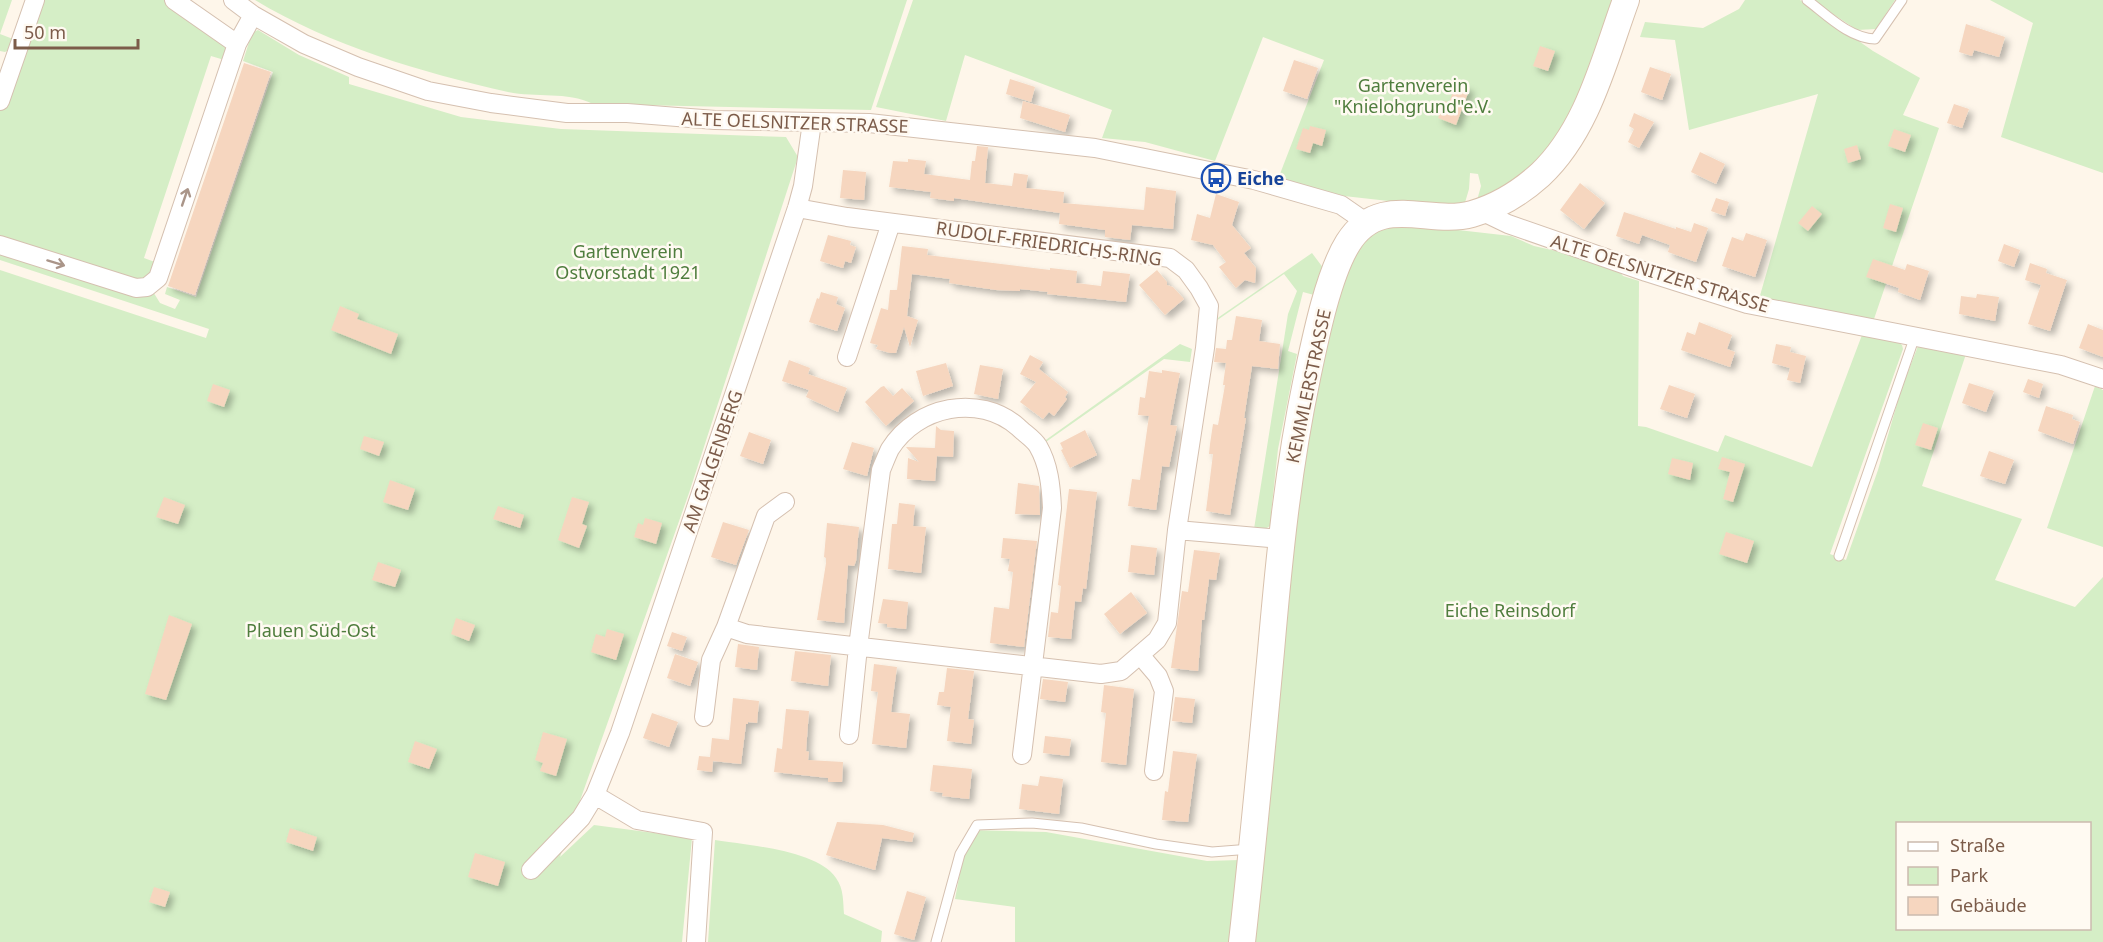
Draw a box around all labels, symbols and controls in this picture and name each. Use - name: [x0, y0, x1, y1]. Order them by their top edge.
- scale bar: [15, 12, 138, 50]
- text: 50 m: [24, 20, 66, 44]
- park label: Gartenverein "Knielohgrund"e.V.: [1334, 73, 1492, 118]
- street label: ALTE OELSNITZER STRASSE: [681, 106, 909, 138]
- bus stop icon: Eiche: [1200, 162, 1232, 194]
- place label: Eiche: [1237, 166, 1284, 190]
- one-way arrow: [181, 188, 192, 207]
- street label: RUDOLF-FRIEDRICHS-RING: [935, 215, 1163, 271]
- street label: ALTE OELSNITZER STRASSE: [1548, 228, 1772, 318]
- park label: Gartenverein Ostvorstadt 1921: [555, 239, 701, 284]
- one-way arrow: [46, 258, 65, 269]
- street label: KEMMLERSTRASSE: [1280, 307, 1336, 465]
- street label: AM GALGENBERG: [676, 387, 748, 535]
- park label: Eiche Reinsdorf: [1445, 598, 1576, 622]
- park label: Plauen Süd-Ost: [246, 618, 376, 642]
- legend: [1896, 822, 2091, 930]
- text: Straße: [1950, 833, 2005, 857]
- text: Park: [1950, 863, 1988, 887]
- text: Gebäude: [1950, 893, 2027, 917]

